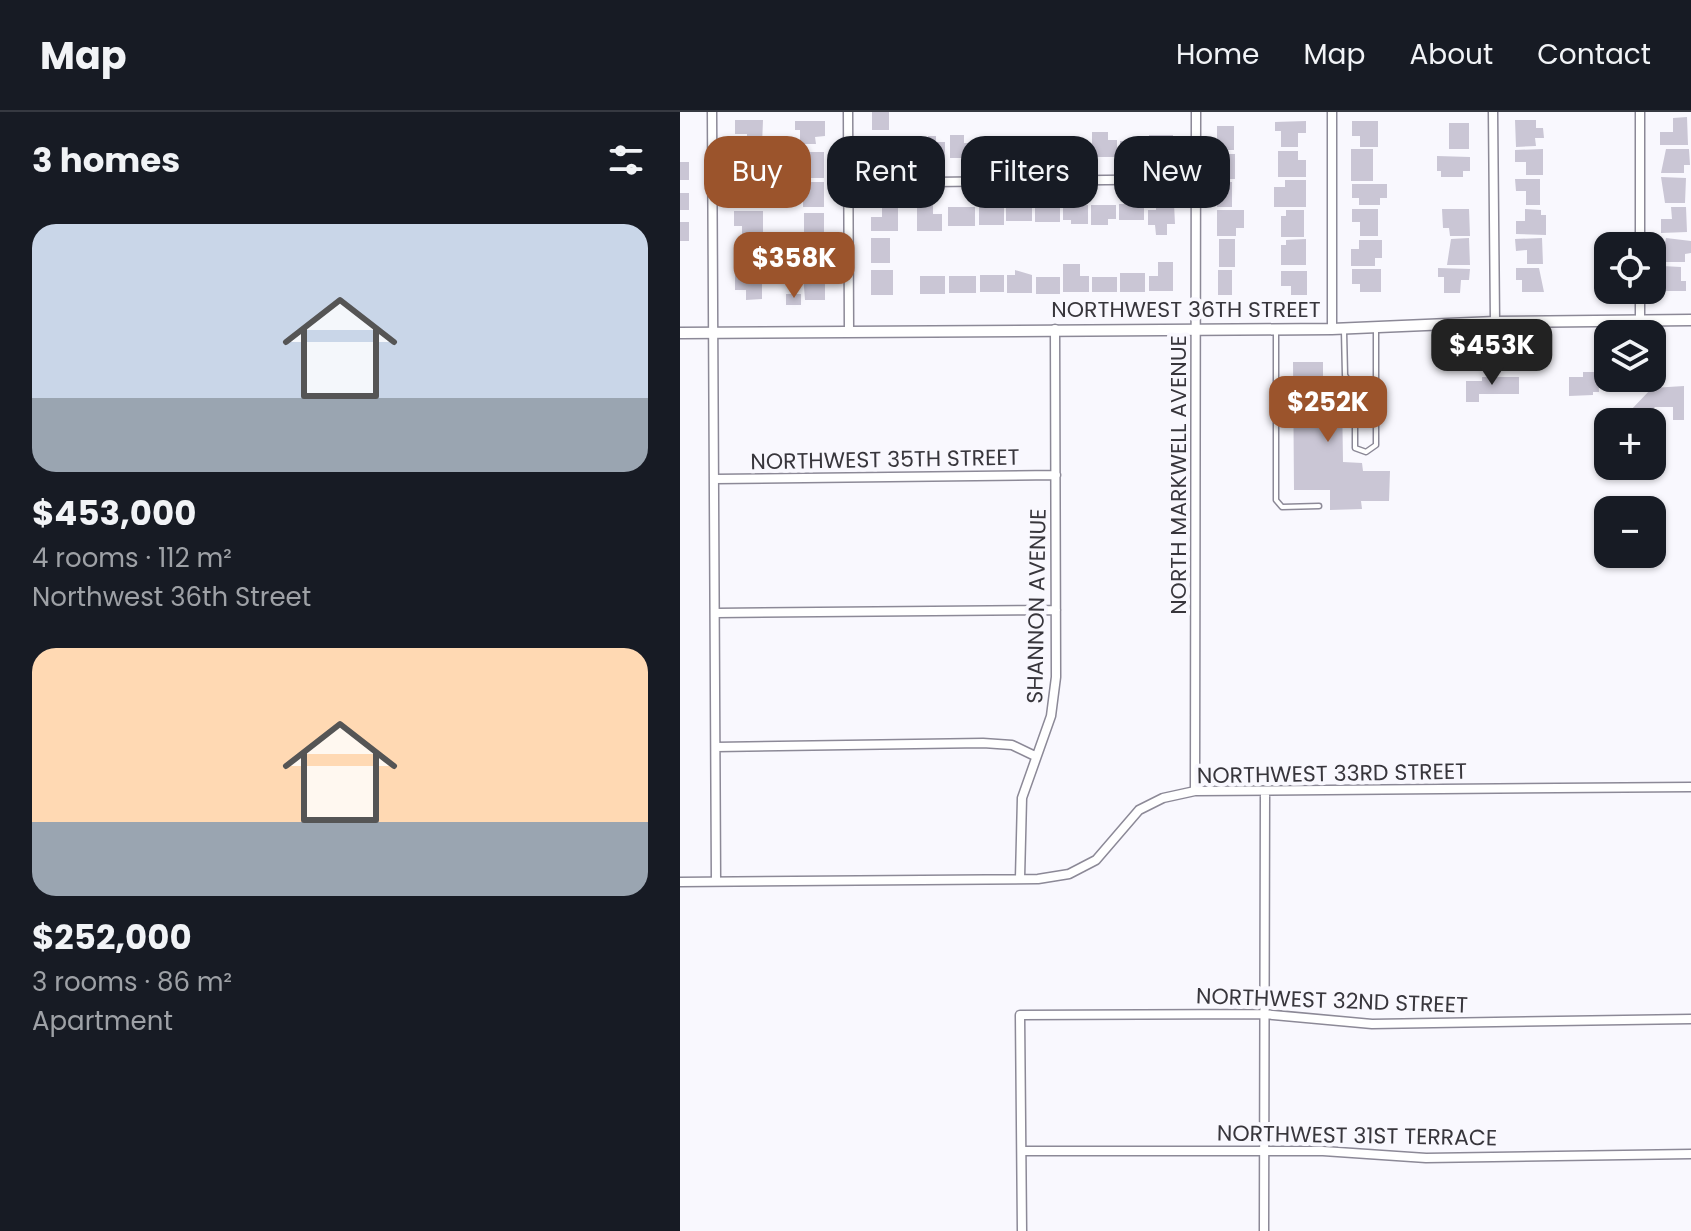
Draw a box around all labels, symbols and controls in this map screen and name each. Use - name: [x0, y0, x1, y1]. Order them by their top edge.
- text: Map: [40, 29, 127, 82]
- text: Home: [1176, 35, 1259, 74]
- text: Map: [1303, 35, 1365, 74]
- text: About: [1409, 35, 1493, 74]
- text: Contact: [1537, 35, 1651, 74]
- text: 3 homes: [32, 136, 180, 184]
- chip: Buy: [704, 136, 811, 208]
- chip: Rent: [827, 136, 945, 208]
- chip: Filters: [961, 136, 1098, 208]
- chip: New: [1114, 136, 1230, 208]
- icon: filters: [604, 138, 648, 182]
- pin: $358K: [738, 232, 850, 300]
- map controls: [1594, 232, 1666, 568]
- button: locate: [1594, 232, 1666, 304]
- text: $358K: [752, 240, 836, 276]
- icon: home: [268, 276, 412, 420]
- street label: NORTHWEST 36TH STREET: [1051, 294, 1321, 325]
- pin: $453K: [1436, 319, 1548, 387]
- button: layers: [1594, 320, 1666, 392]
- text: $453K: [1449, 327, 1535, 363]
- street label: NORTH MARKWELL AVENUE: [1163, 335, 1194, 615]
- pin: $252K: [1272, 376, 1384, 444]
- text: $252K: [1287, 384, 1369, 420]
- button: +: [1594, 408, 1666, 480]
- street label: NORTHWEST 35TH STREET: [750, 442, 1020, 477]
- text: $453,000: [32, 489, 196, 537]
- button: −: [1594, 496, 1666, 568]
- street label: SHANNON AVENUE: [1019, 508, 1054, 704]
- text: 4 rooms · 112 m²: [32, 540, 232, 576]
- text: Northwest 36th Street: [32, 579, 311, 615]
- icon: home: [268, 700, 412, 844]
- street label: NORTHWEST 33RD STREET: [1197, 756, 1467, 791]
- text: $252,000: [32, 913, 192, 961]
- text: 3 rooms · 86 m²: [32, 964, 232, 1000]
- street label: NORTHWEST 32ND STREET: [1196, 980, 1468, 1021]
- text: Apartment: [32, 1003, 173, 1039]
- street label: NORTHWEST 31ST TERRACE: [1217, 1118, 1497, 1153]

